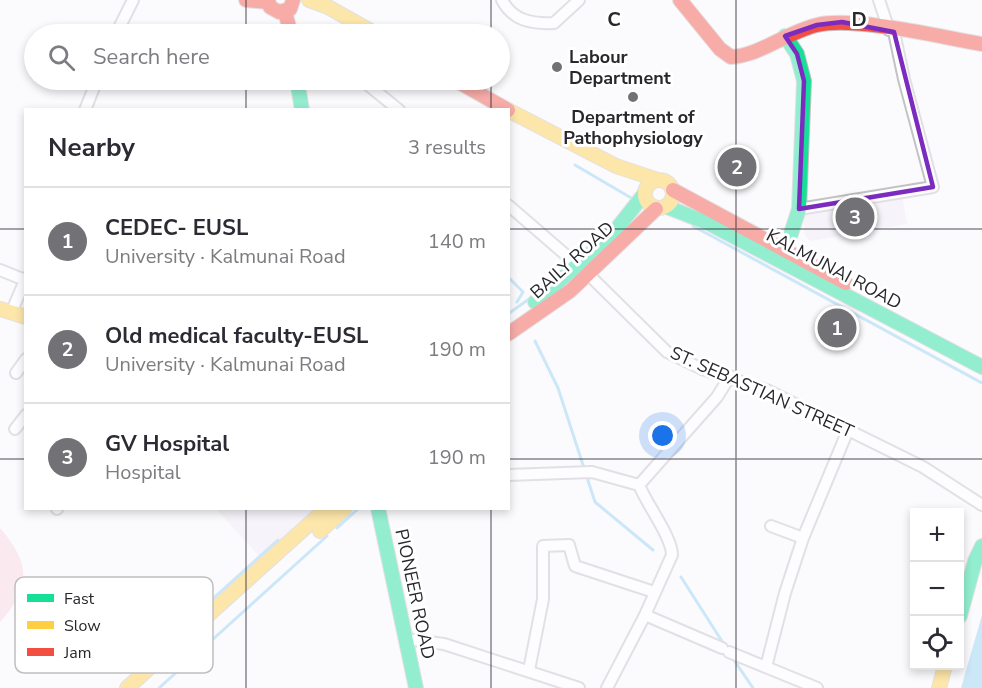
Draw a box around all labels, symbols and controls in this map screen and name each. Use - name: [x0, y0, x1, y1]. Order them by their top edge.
- text: C: [607, 6, 621, 33]
- text: D: [851, 6, 867, 33]
- search box: [24, 24, 510, 90]
- icon: search: [45, 41, 78, 74]
- text: Search here: [93, 42, 210, 72]
- place label: Labour Department: [569, 45, 671, 90]
- marker: Labour Department: [550, 60, 564, 74]
- marker: Department of Pathophysiology: [626, 90, 640, 104]
- place label: Department of Pathophysiology: [563, 105, 703, 150]
- text: Nearby: [48, 130, 135, 165]
- text: 3 results: [408, 134, 486, 161]
- pin: 2: [718, 144, 756, 190]
- pin: 3: [836, 194, 874, 240]
- text: CEDEC- EUSL: [105, 213, 248, 243]
- street label: BAILY ROAD: [525, 216, 619, 304]
- street label: KALMUNAI ROAD: [762, 223, 906, 315]
- text: 1: [62, 228, 74, 255]
- text: 140 m: [428, 228, 486, 255]
- text: University · Kalmunai Road: [105, 243, 346, 270]
- pin: 1: [818, 306, 856, 350]
- text: Old medical faculty-EUSL: [105, 321, 368, 351]
- text: 2: [62, 336, 74, 363]
- text: 190 m: [428, 336, 486, 363]
- street label: ST. SEBASTIAN STREET: [666, 341, 858, 443]
- text: University · Kalmunai Road: [105, 351, 346, 378]
- your location: [648, 421, 677, 450]
- text: GV Hospital: [105, 429, 229, 459]
- text: 3: [62, 444, 74, 471]
- text: 190 m: [428, 444, 486, 471]
- text: Hospital: [105, 459, 181, 486]
- map controls: [910, 508, 964, 670]
- button: +: [910, 508, 964, 562]
- street label: PIONEER ROAD: [389, 527, 441, 661]
- button: −: [910, 562, 964, 616]
- legend: [15, 577, 213, 673]
- text: Fast: [64, 588, 95, 610]
- text: Slow: [64, 615, 101, 637]
- button: locate: [910, 616, 964, 670]
- text: Jam: [63, 642, 91, 664]

